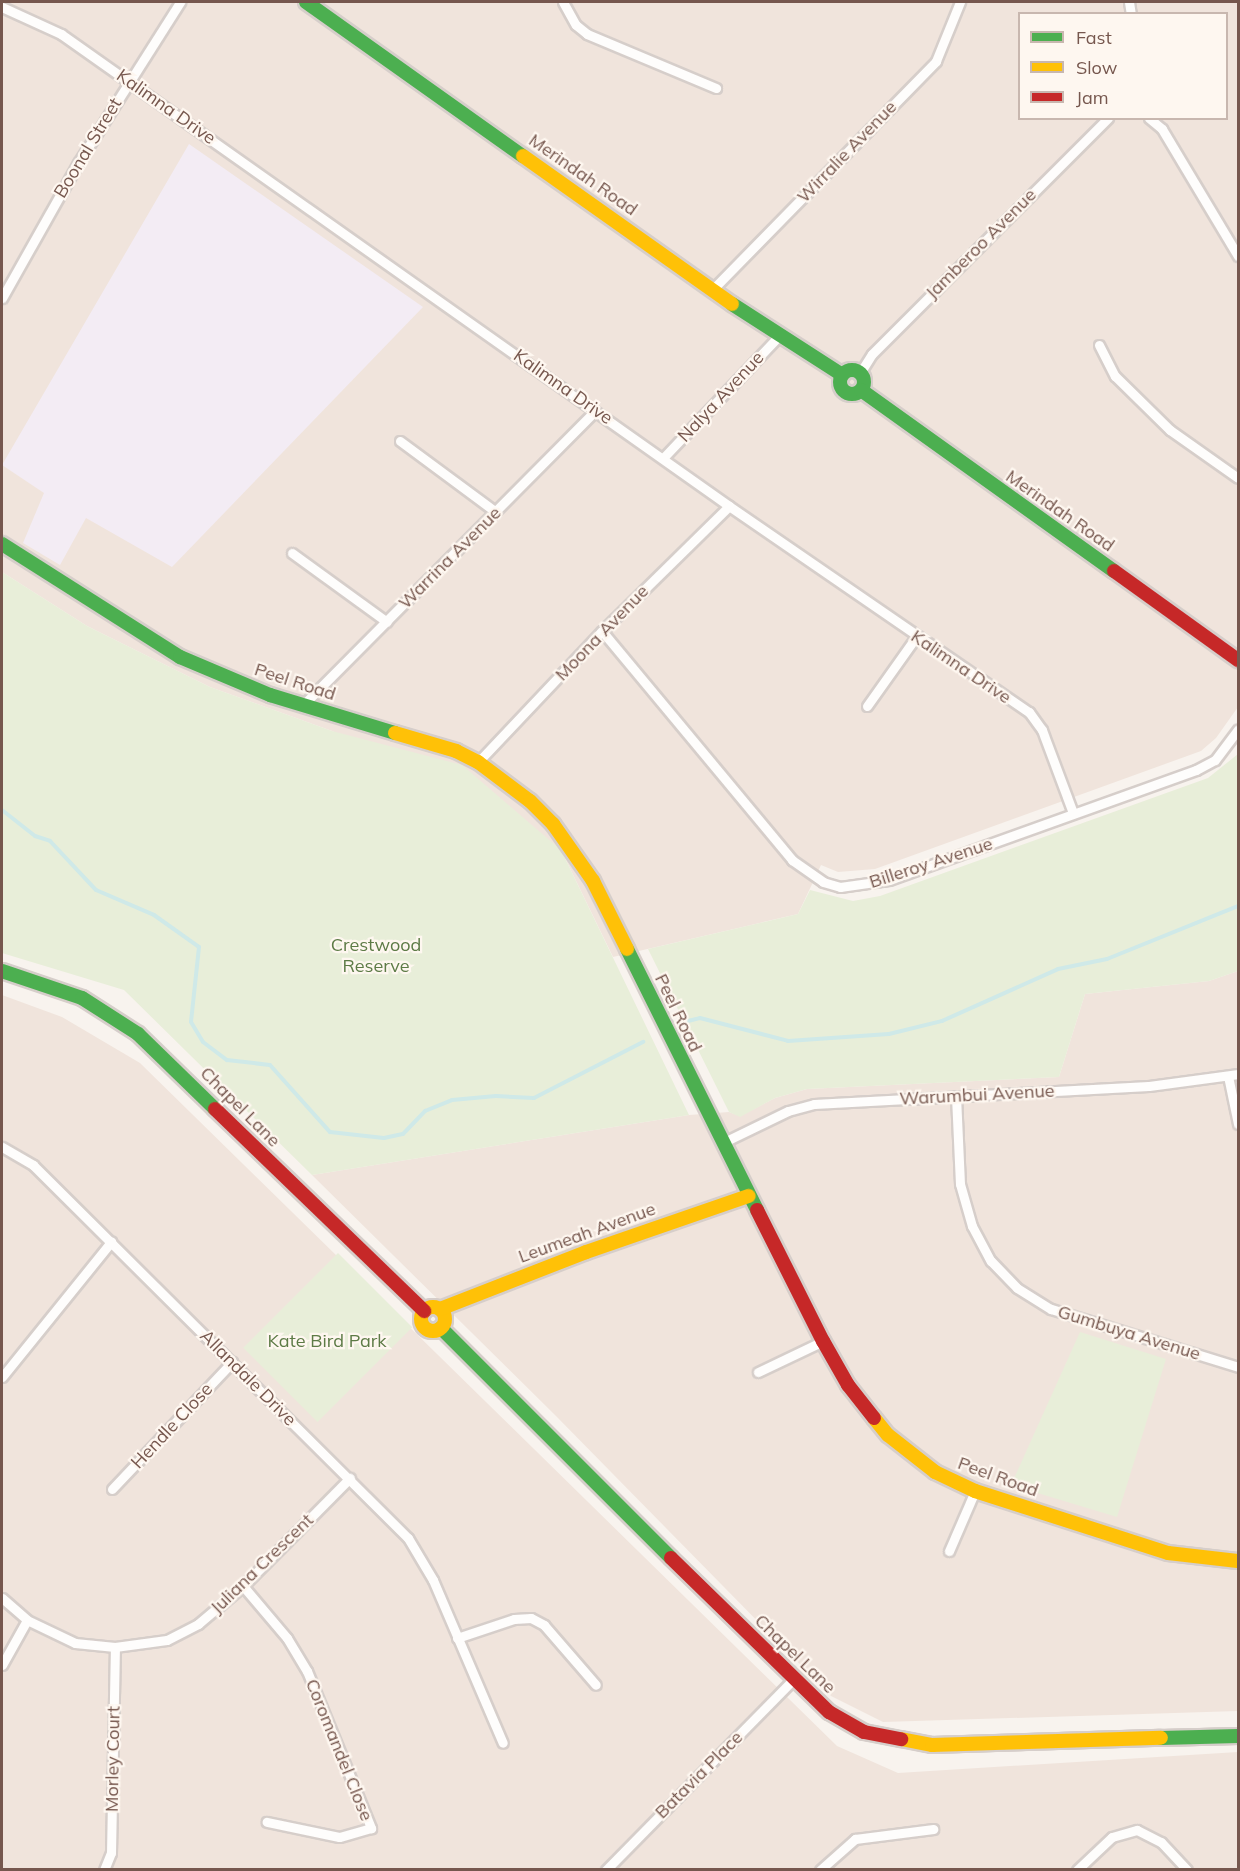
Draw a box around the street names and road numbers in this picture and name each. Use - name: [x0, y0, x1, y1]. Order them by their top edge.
- street label: Kalimna Drive: [112, 65, 220, 149]
- street label: Boonal Street: [50, 94, 126, 202]
- street label: Wirralie Avenue: [793, 96, 901, 208]
- street label: Merindah Road: [525, 130, 641, 220]
- street label: Jamberoo Avenue: [921, 184, 1041, 304]
- street label: Kalimna Drive: [509, 345, 617, 429]
- street label: Nalya Avenue: [674, 347, 768, 447]
- street label: Merindah Road: [1002, 466, 1118, 556]
- street label: Warrina Avenue: [394, 502, 506, 614]
- street label: Moona Avenue: [551, 581, 653, 685]
- street label: Kalimna Drive: [907, 626, 1015, 708]
- street label: Peel Road: [252, 659, 338, 705]
- street label: Billeroy Avenue: [867, 833, 995, 893]
- street label: Peel Road: [650, 971, 706, 1055]
- street label: Chapel Lane: [196, 1063, 284, 1151]
- street label: Warumbui Avenue: [899, 1080, 1055, 1110]
- street label: Leumeah Avenue: [516, 1198, 658, 1268]
- street label: Gumbuya Avenue: [1055, 1301, 1203, 1365]
- street label: Allandale Drive: [195, 1325, 301, 1431]
- street label: Hendle Close: [127, 1379, 217, 1473]
- street label: Peel Road: [955, 1452, 1041, 1502]
- street label: Juliana Crescent: [206, 1510, 318, 1618]
- street label: Chapel Lane: [750, 1610, 840, 1698]
- street label: Coromandel Close: [301, 1676, 377, 1824]
- street label: Morley Court: [101, 1706, 125, 1812]
- street label: Batavia Place: [651, 1727, 747, 1823]

